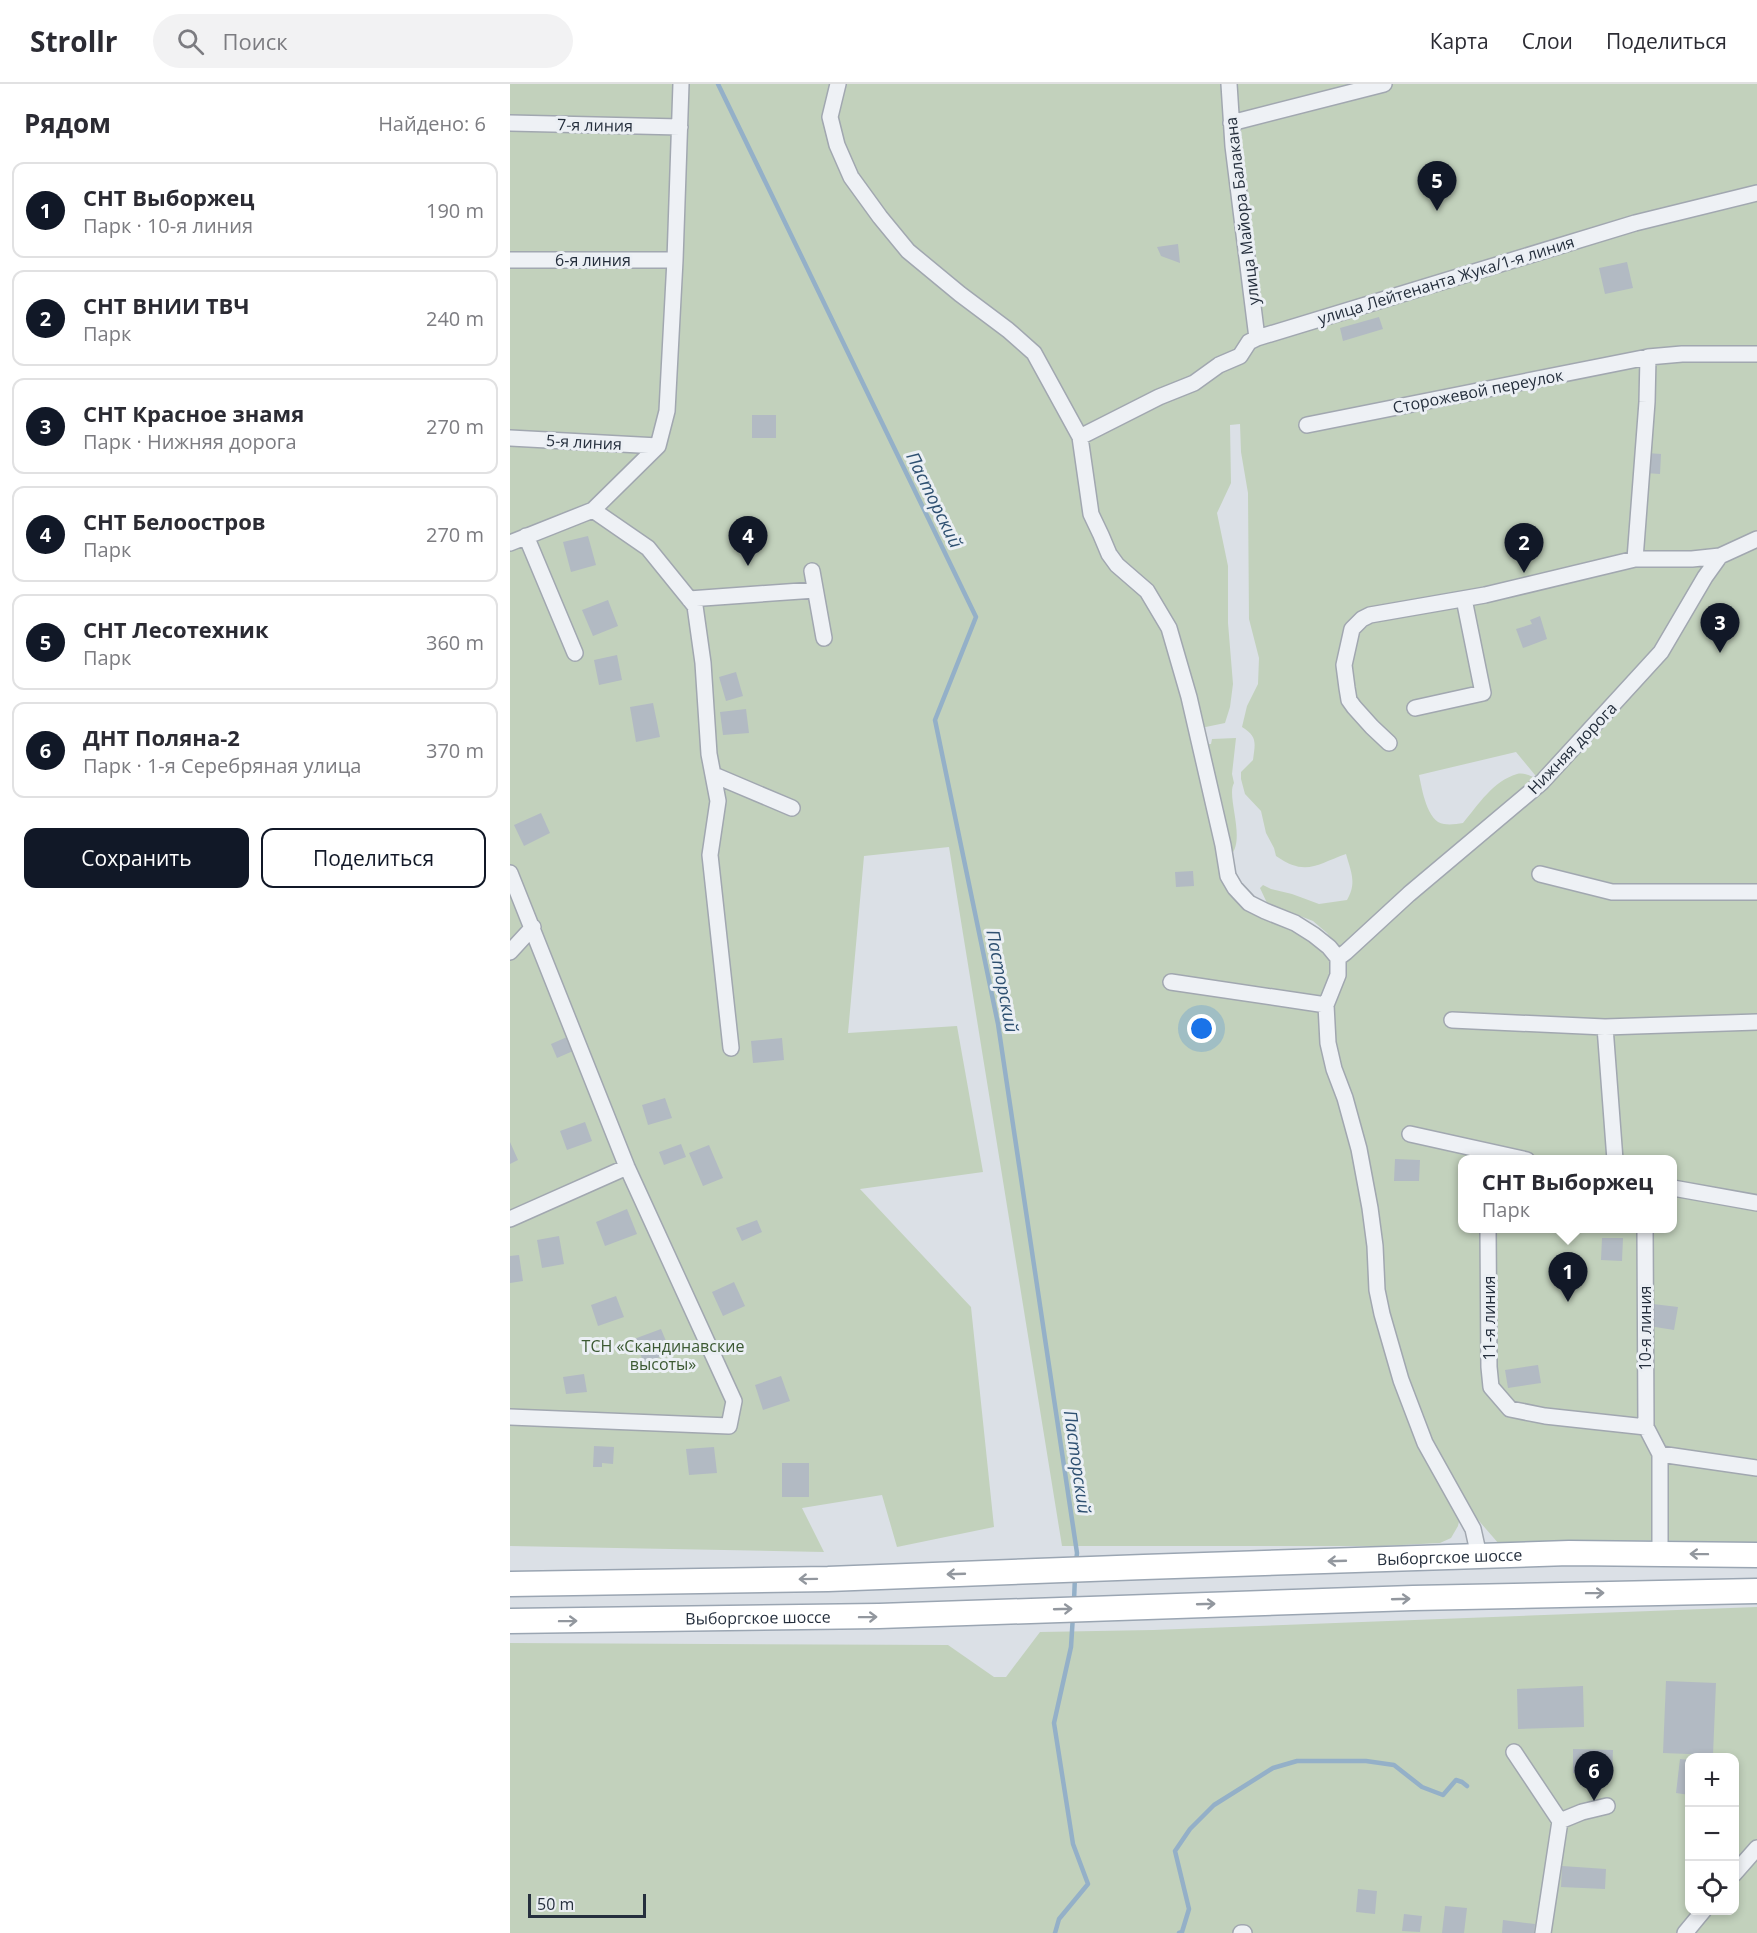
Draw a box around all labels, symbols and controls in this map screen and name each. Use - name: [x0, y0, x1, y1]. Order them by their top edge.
- search box: [153, 14, 573, 68]
- text: Strollr: [30, 22, 117, 60]
- icon: search: [174, 25, 207, 58]
- text: Поиск: [222, 26, 288, 56]
- text: Карта: [1430, 27, 1489, 55]
- text: Слои: [1522, 27, 1573, 55]
- text: Поделиться: [1606, 27, 1727, 55]
- text: Рядом: [24, 105, 111, 141]
- text: Найдено: 6: [378, 110, 486, 137]
- street label: 7-я линия: [557, 113, 633, 137]
- street label: улица Майора Балакана: [1220, 116, 1264, 306]
- pin: 5: [1418, 162, 1456, 211]
- text: СНТ Выборжец: [83, 182, 254, 212]
- text: 1: [40, 197, 51, 224]
- text: 190 m: [426, 197, 484, 224]
- text: Парк · 10-я линия: [83, 212, 253, 239]
- street label: улица Лейтенанта Жука/1-я линия: [1315, 230, 1577, 330]
- street label: 6-я линия: [555, 249, 631, 271]
- text: СНТ ВНИИ ТВЧ: [83, 290, 249, 320]
- text: 2: [40, 305, 51, 332]
- text: 240 m: [426, 305, 484, 332]
- text: Парк: [83, 320, 131, 347]
- street label: Сторожевой переулок: [1391, 364, 1566, 418]
- text: СНТ Красное знамя: [83, 398, 304, 428]
- text: 3: [40, 413, 51, 440]
- text: 270 m: [426, 413, 484, 440]
- text: Парк · Нижняя дорога: [83, 428, 297, 455]
- street label: 5-я линия: [546, 429, 622, 455]
- water label: Пасторский: [901, 447, 969, 552]
- text: СНТ Белоостров: [83, 506, 266, 536]
- pin: 4: [728, 516, 768, 566]
- text: 4: [40, 521, 51, 548]
- text: 270 m: [426, 521, 484, 548]
- pin: 2: [1504, 524, 1544, 573]
- text: Парк: [83, 536, 131, 563]
- pin: 3: [1700, 604, 1740, 653]
- text: СНТ Лесотехник: [83, 614, 269, 644]
- text: 5: [40, 629, 51, 656]
- text: 360 m: [426, 629, 484, 656]
- text: Парк: [83, 644, 131, 671]
- street label: Нижняя дорога: [1522, 697, 1622, 799]
- text: ДНТ Поляна-2: [83, 722, 240, 752]
- text: 6: [40, 737, 51, 764]
- text: 370 m: [426, 737, 484, 764]
- text: Парк · 1-я Серебряная улица: [83, 752, 361, 779]
- button: Сохранить: [24, 828, 249, 888]
- button: Поделиться: [261, 828, 486, 888]
- water label: Пасторский: [981, 927, 1025, 1035]
- your location: [1187, 1014, 1216, 1043]
- popup: [1458, 1155, 1677, 1233]
- text: СНТ Выборжец: [1482, 1166, 1653, 1196]
- text: Парк: [1482, 1196, 1530, 1223]
- pin: 1: [1548, 1252, 1588, 1302]
- street label: 11-я линия: [1478, 1276, 1500, 1360]
- street label: 10-я линия: [1634, 1286, 1656, 1370]
- park label: ТСН «Скандинавские высоты»: [582, 1335, 744, 1375]
- water label: Пасторский: [1059, 1409, 1097, 1516]
- street label: Выборгское шоссе: [1377, 1544, 1523, 1570]
- one-way arrow: [1689, 1548, 1709, 1560]
- one-way arrow: [1328, 1555, 1348, 1567]
- one-way arrow: [947, 1568, 967, 1579]
- one-way arrow: [798, 1574, 818, 1585]
- one-way arrow: [1585, 1588, 1605, 1599]
- one-way arrow: [1390, 1593, 1410, 1604]
- one-way arrow: [1195, 1599, 1215, 1610]
- one-way arrow: [1052, 1604, 1072, 1615]
- street label: Выборгское шоссе: [685, 1606, 831, 1630]
- one-way arrow: [858, 1611, 878, 1622]
- one-way arrow: [558, 1615, 578, 1627]
- pin: 6: [1574, 1752, 1614, 1801]
- map controls: [1685, 1753, 1739, 1915]
- button: +: [1685, 1753, 1739, 1807]
- button: −: [1685, 1807, 1739, 1861]
- button: locate: [1685, 1861, 1739, 1915]
- scale bar: [528, 1891, 646, 1918]
- text: 50 m: [537, 1893, 574, 1915]

